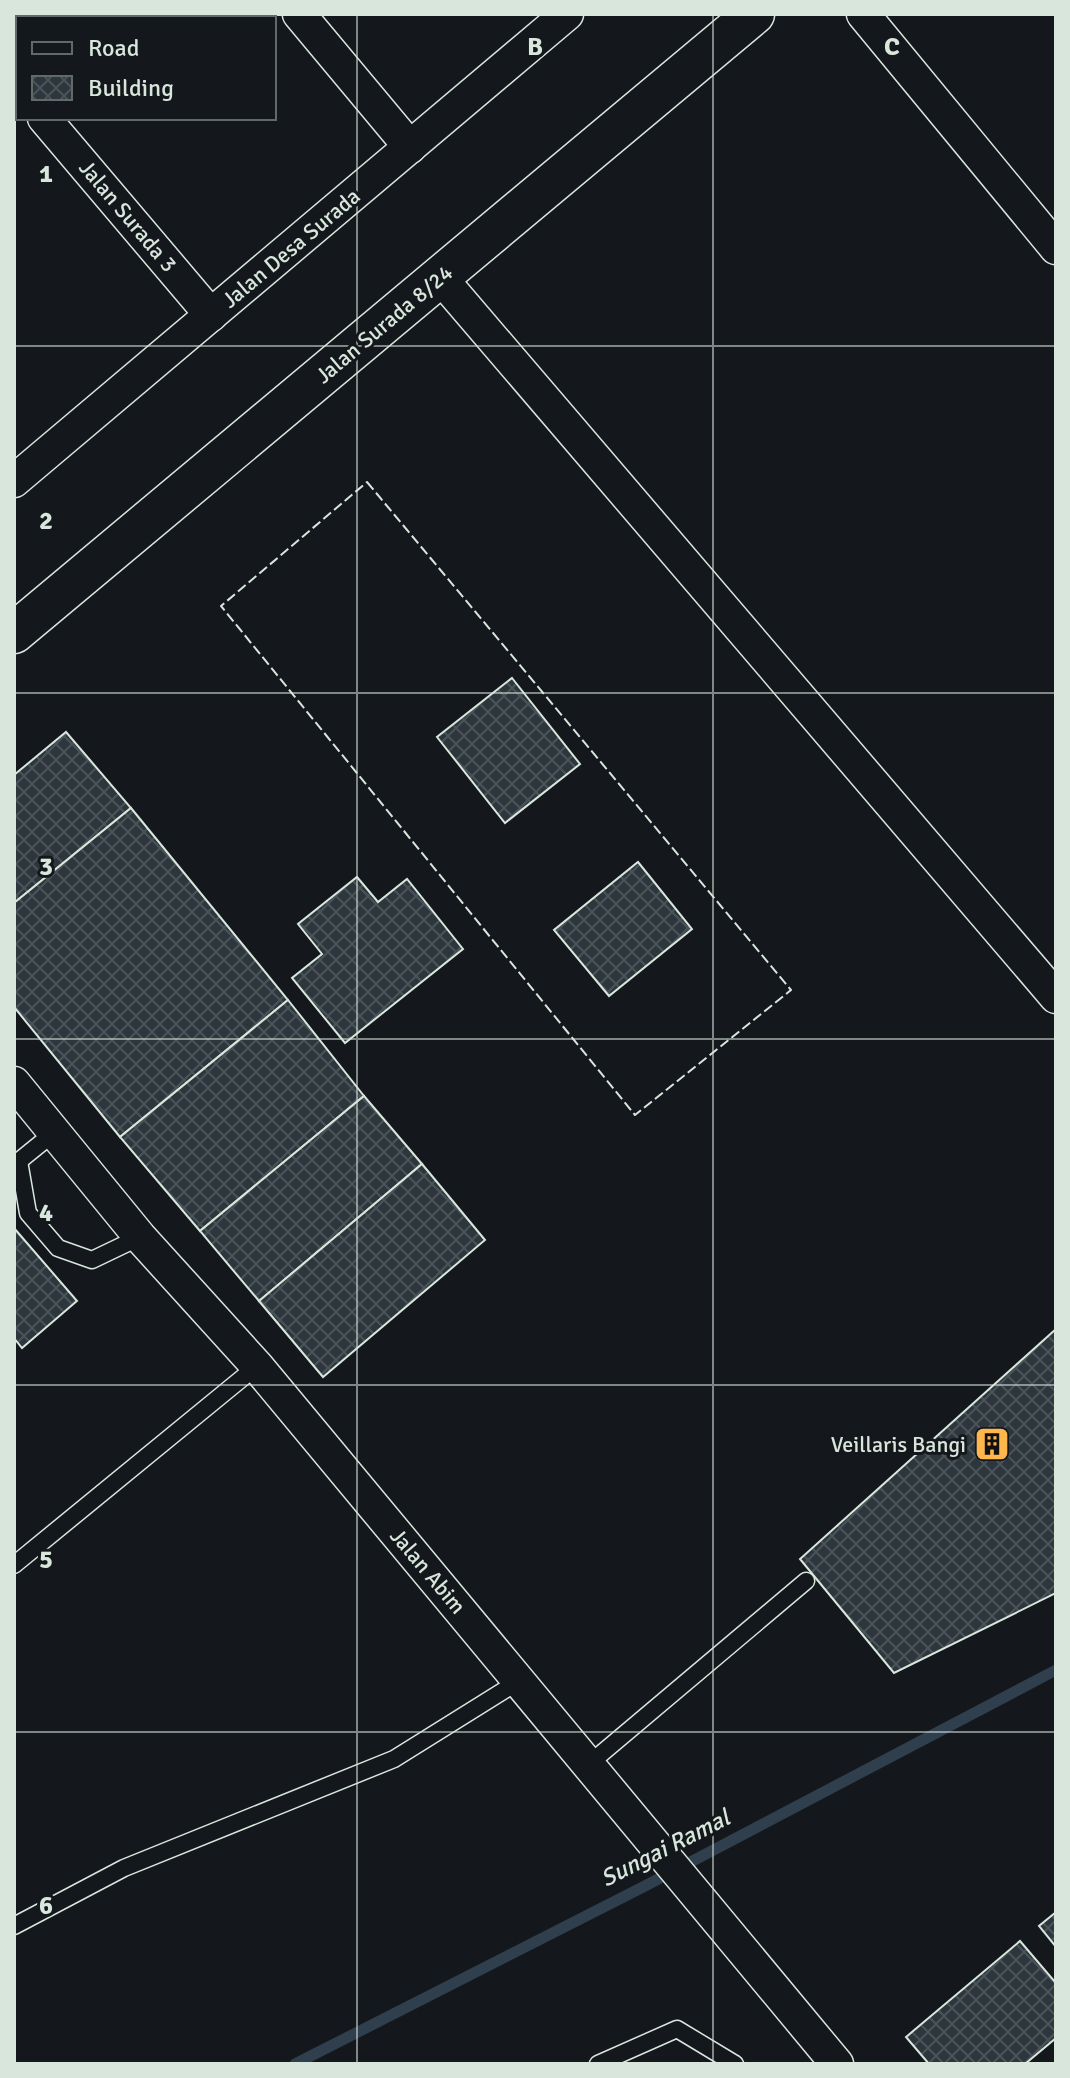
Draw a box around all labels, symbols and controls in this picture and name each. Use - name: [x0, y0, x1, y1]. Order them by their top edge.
- legend: [16, 16, 276, 120]
- text: B: [527, 31, 543, 63]
- text: C: [884, 31, 900, 63]
- text: Road: [88, 33, 139, 63]
- text: Building: [88, 73, 174, 103]
- street label: Jalan Surada 3: [73, 155, 183, 277]
- text: 1: [39, 158, 53, 190]
- street label: Jalan Desa Surada: [216, 182, 366, 314]
- street label: Jalan Surada 8/24: [310, 259, 458, 389]
- text: 2: [39, 505, 53, 537]
- text: 3: [39, 851, 53, 883]
- text: 4: [39, 1197, 53, 1229]
- building icon: Veillaris Bangi: [973, 1425, 1011, 1463]
- place label: Veillaris Bangi: [831, 1431, 966, 1458]
- street label: Jalan Abim: [384, 1523, 472, 1619]
- text: 5: [39, 1544, 53, 1576]
- water label: Sungai Ramal: [595, 1802, 736, 1893]
- text: 6: [39, 1890, 53, 1922]

